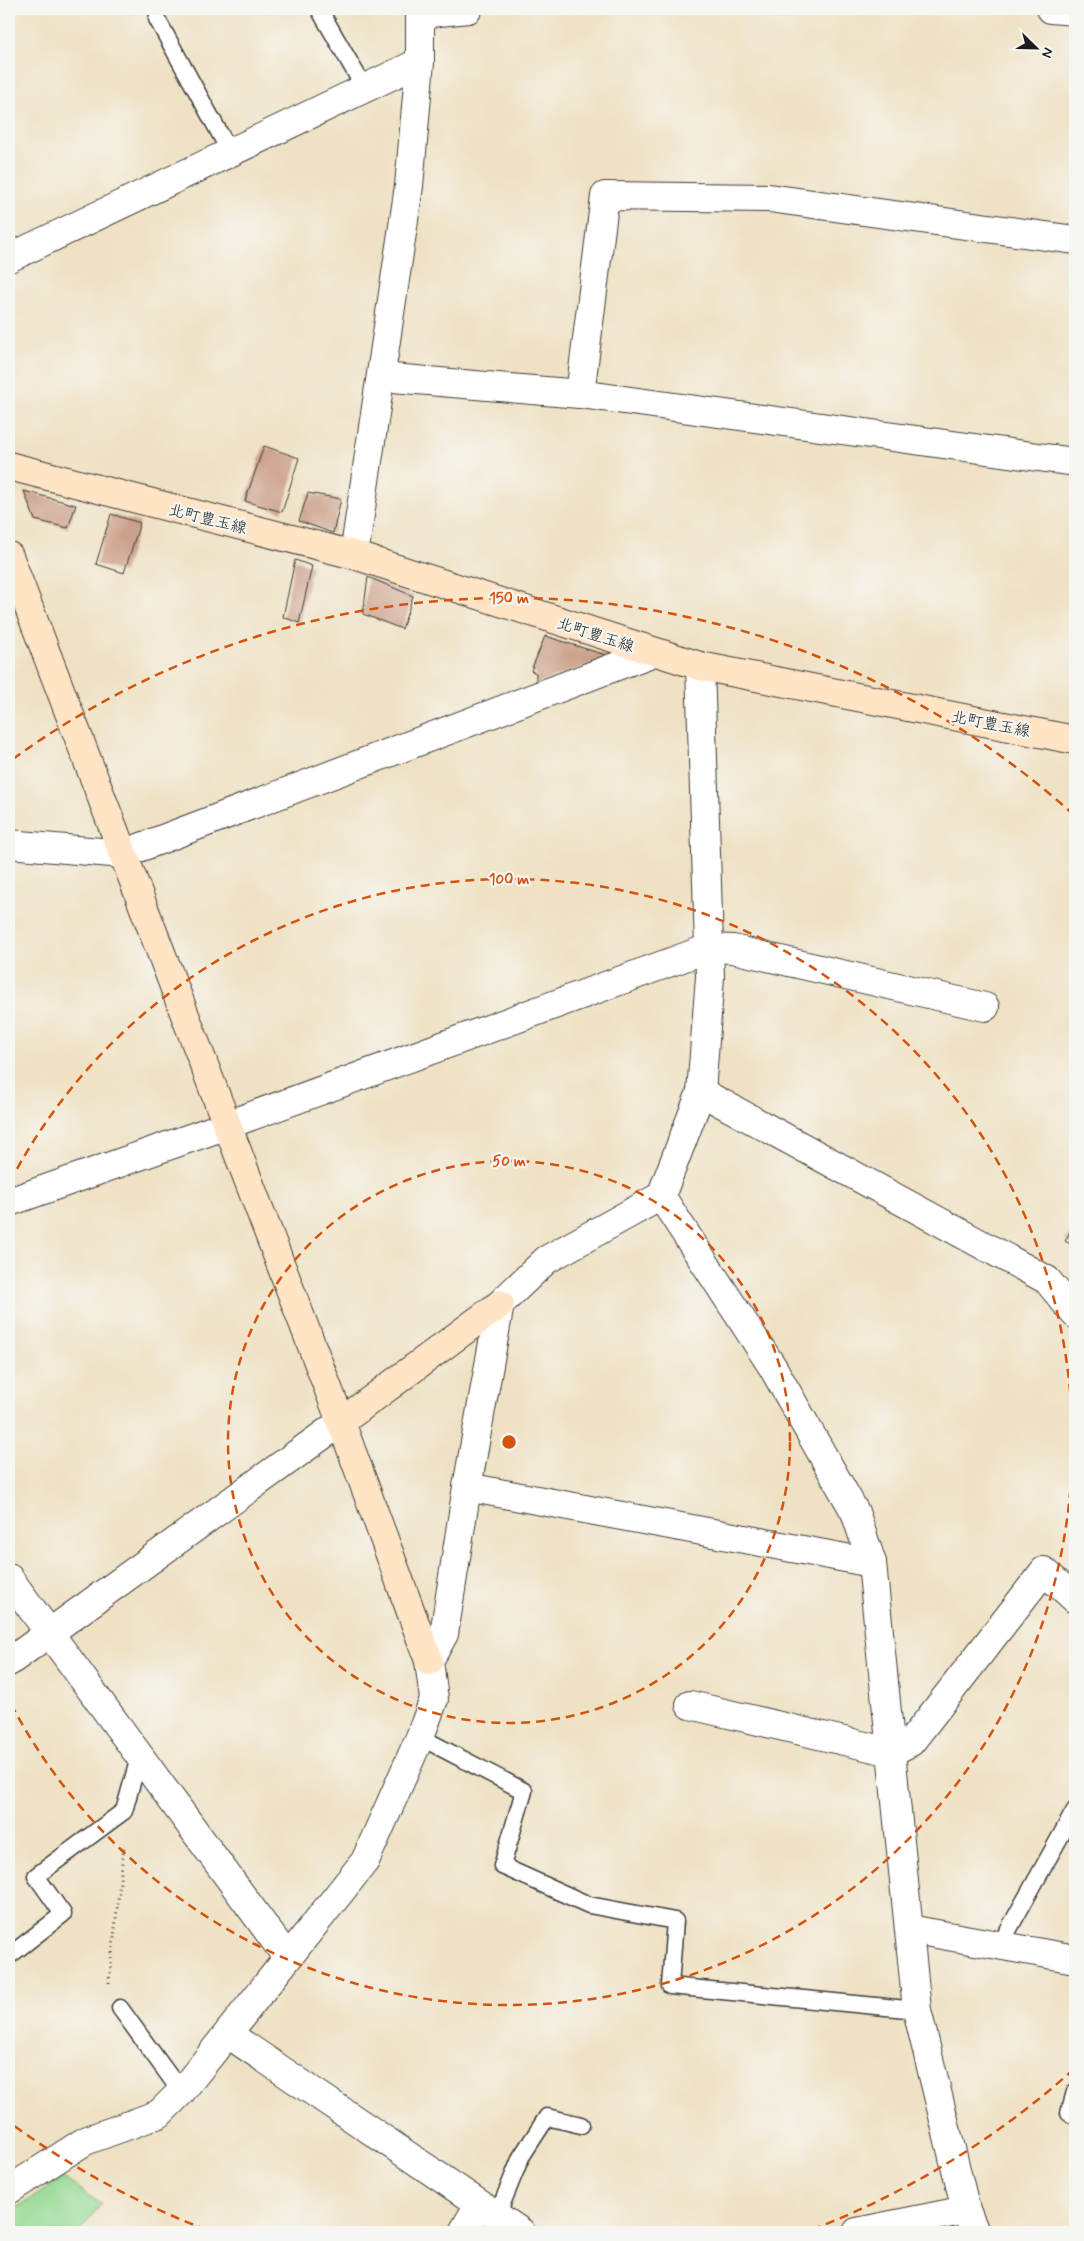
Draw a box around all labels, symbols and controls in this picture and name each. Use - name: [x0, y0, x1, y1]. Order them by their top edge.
- north arrow: [1012, 22, 1062, 72]
- text: N: [1037, 45, 1057, 60]
- street label: 北町豊玉線: [166, 500, 249, 539]
- text: 150 m: [489, 589, 529, 609]
- street label: 北町豊玉線: [554, 613, 637, 658]
- street label: 北町豊玉線: [949, 707, 1032, 742]
- text: 100 m: [489, 870, 529, 890]
- text: 50 m: [492, 1152, 526, 1172]
- centre of rings: [500, 1433, 518, 1451]

